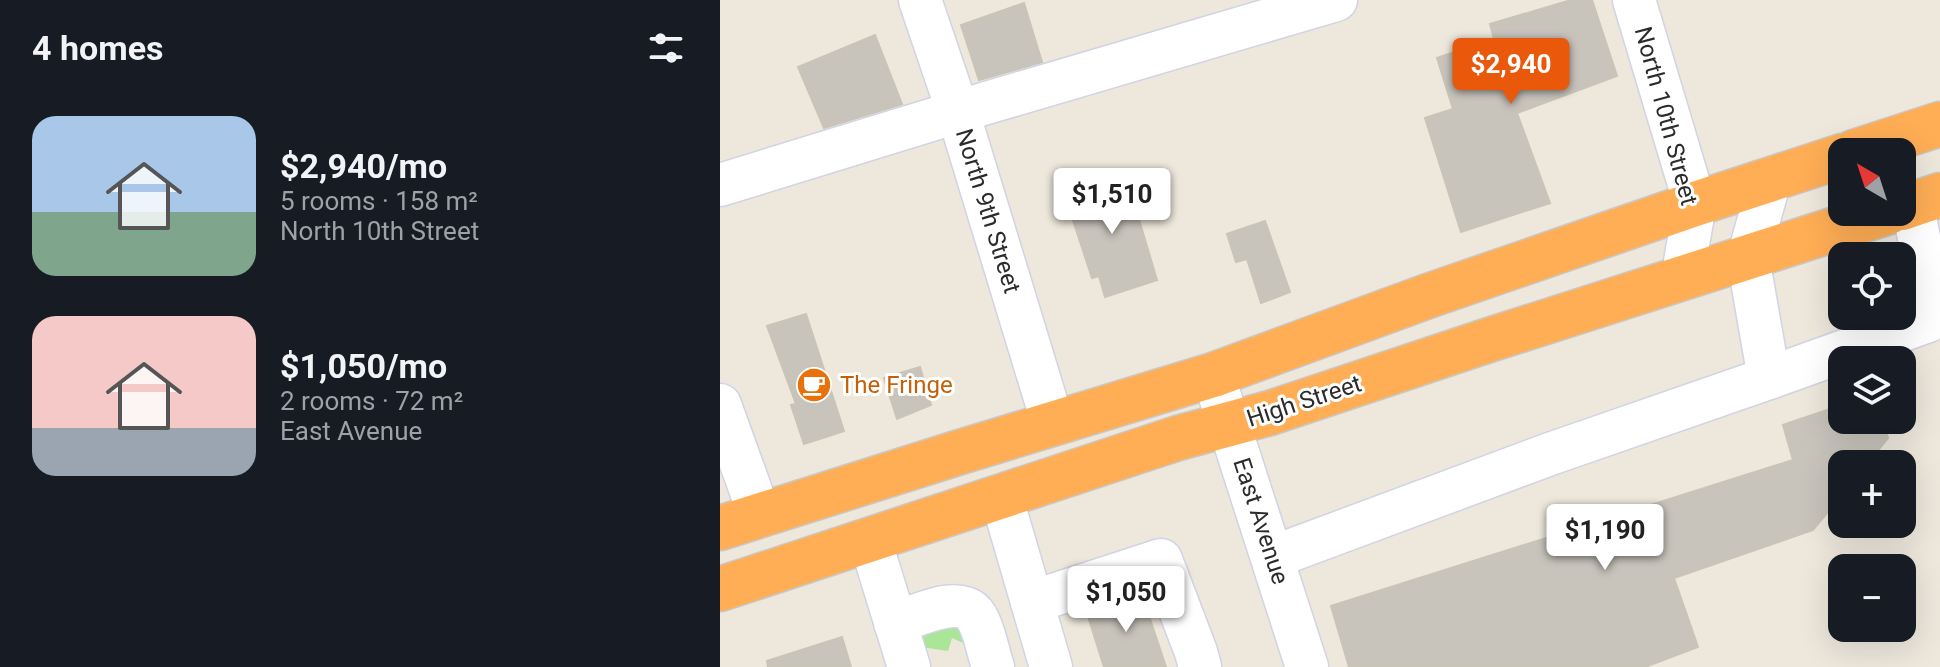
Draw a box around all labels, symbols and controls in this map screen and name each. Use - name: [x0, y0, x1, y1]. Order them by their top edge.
- street label: North 10th Street: [1629, 24, 1703, 209]
- icon: filters: [644, 26, 688, 70]
- text: 4 homes: [32, 28, 163, 68]
- pin: $2,940: [1446, 38, 1576, 106]
- text: $2,940: [1471, 49, 1551, 79]
- street label: North 9th Street: [950, 125, 1026, 297]
- north arrow: [1828, 138, 1916, 226]
- map controls: [1828, 138, 1916, 642]
- text: $2,940/mo: [280, 146, 447, 186]
- icon: home: [96, 148, 192, 244]
- pin: $1,510: [1047, 168, 1177, 236]
- text: $1,510: [1072, 179, 1152, 209]
- text: 5 rooms · 158 m²: [280, 186, 478, 216]
- text: North 10th Street: [280, 216, 479, 246]
- button: locate: [1828, 242, 1916, 330]
- text: $1,050/mo: [280, 346, 447, 386]
- button: layers: [1828, 346, 1916, 434]
- icon: home: [96, 348, 192, 444]
- cafe icon: The Fringe: [795, 366, 833, 404]
- street label: High Street: [1243, 369, 1365, 433]
- place label: The Fringe: [840, 371, 953, 399]
- text: 2 rooms · 72 m²: [280, 386, 463, 416]
- text: East Avenue: [280, 416, 422, 446]
- button: +: [1828, 450, 1916, 538]
- street label: East Avenue: [1227, 454, 1295, 588]
- pin: $1,190: [1540, 504, 1670, 572]
- text: $1,190: [1565, 515, 1645, 545]
- button: −: [1828, 554, 1916, 642]
- pin: $1,050: [1061, 566, 1191, 634]
- text: $1,050: [1086, 577, 1166, 607]

